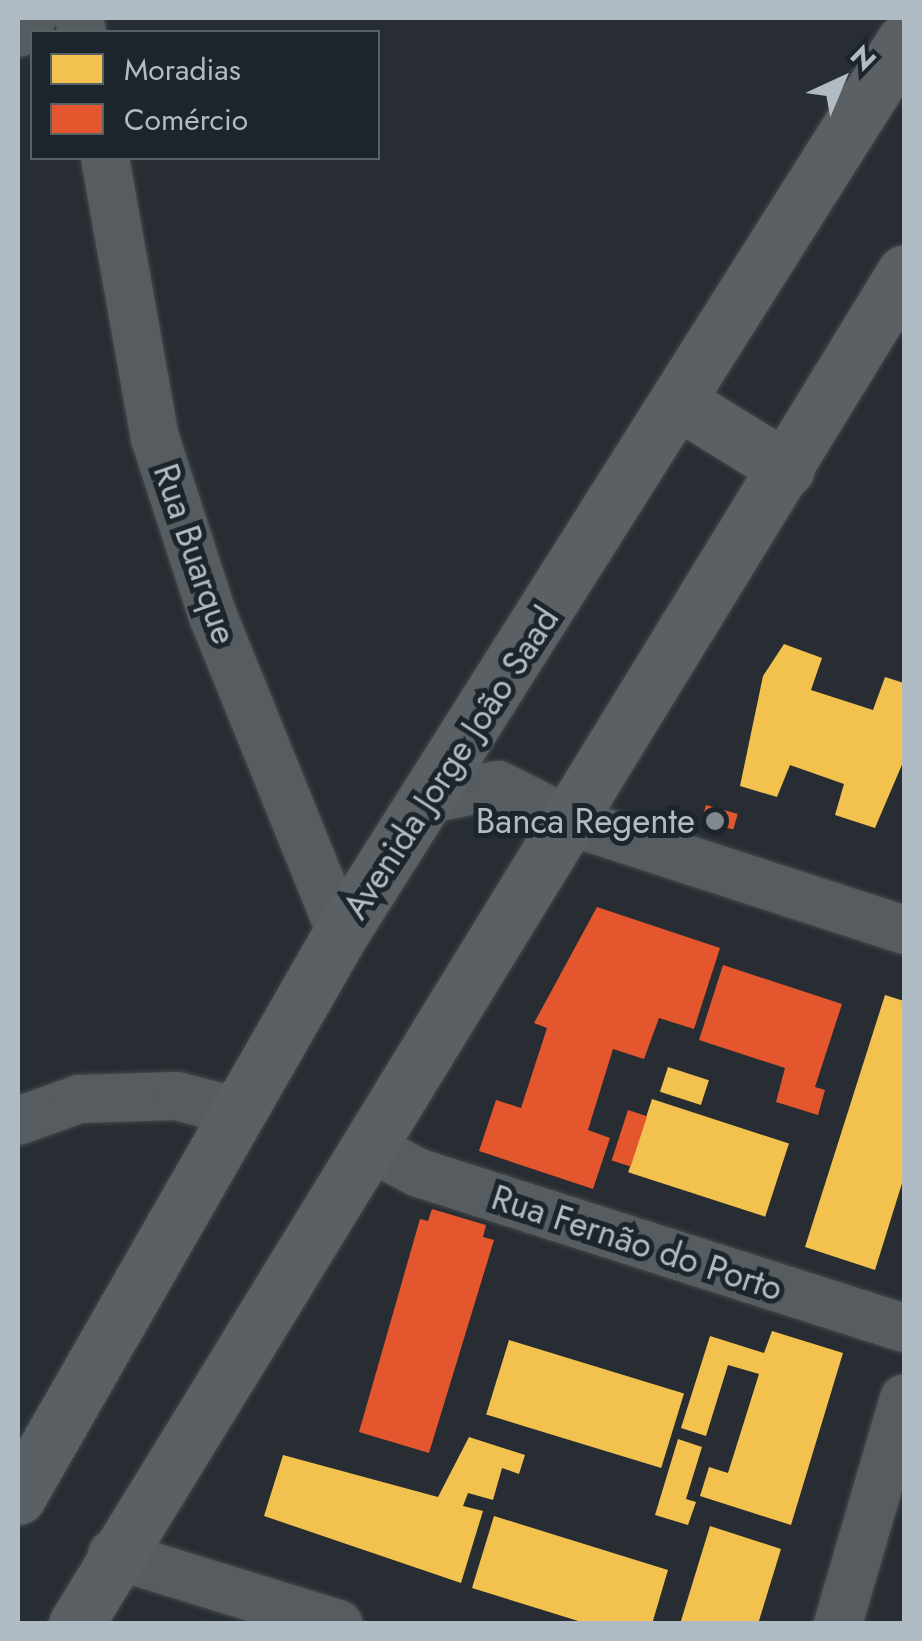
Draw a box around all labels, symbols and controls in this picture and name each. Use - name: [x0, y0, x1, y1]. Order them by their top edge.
- legend: [30, 30, 380, 160]
- north arrow: [792, 30, 892, 130]
- text: N: [841, 36, 885, 81]
- text: Moradias: [124, 48, 241, 91]
- text: Comércio: [124, 98, 248, 141]
- street label: Rua Buarque: [145, 458, 245, 650]
- street label: Avenida Jorge João Saad: [334, 599, 568, 927]
- place label: Banca Regente: [476, 800, 695, 842]
- marker: Banca Regente: [704, 810, 726, 832]
- street label: Rua Fernão do Porto: [486, 1176, 788, 1310]

